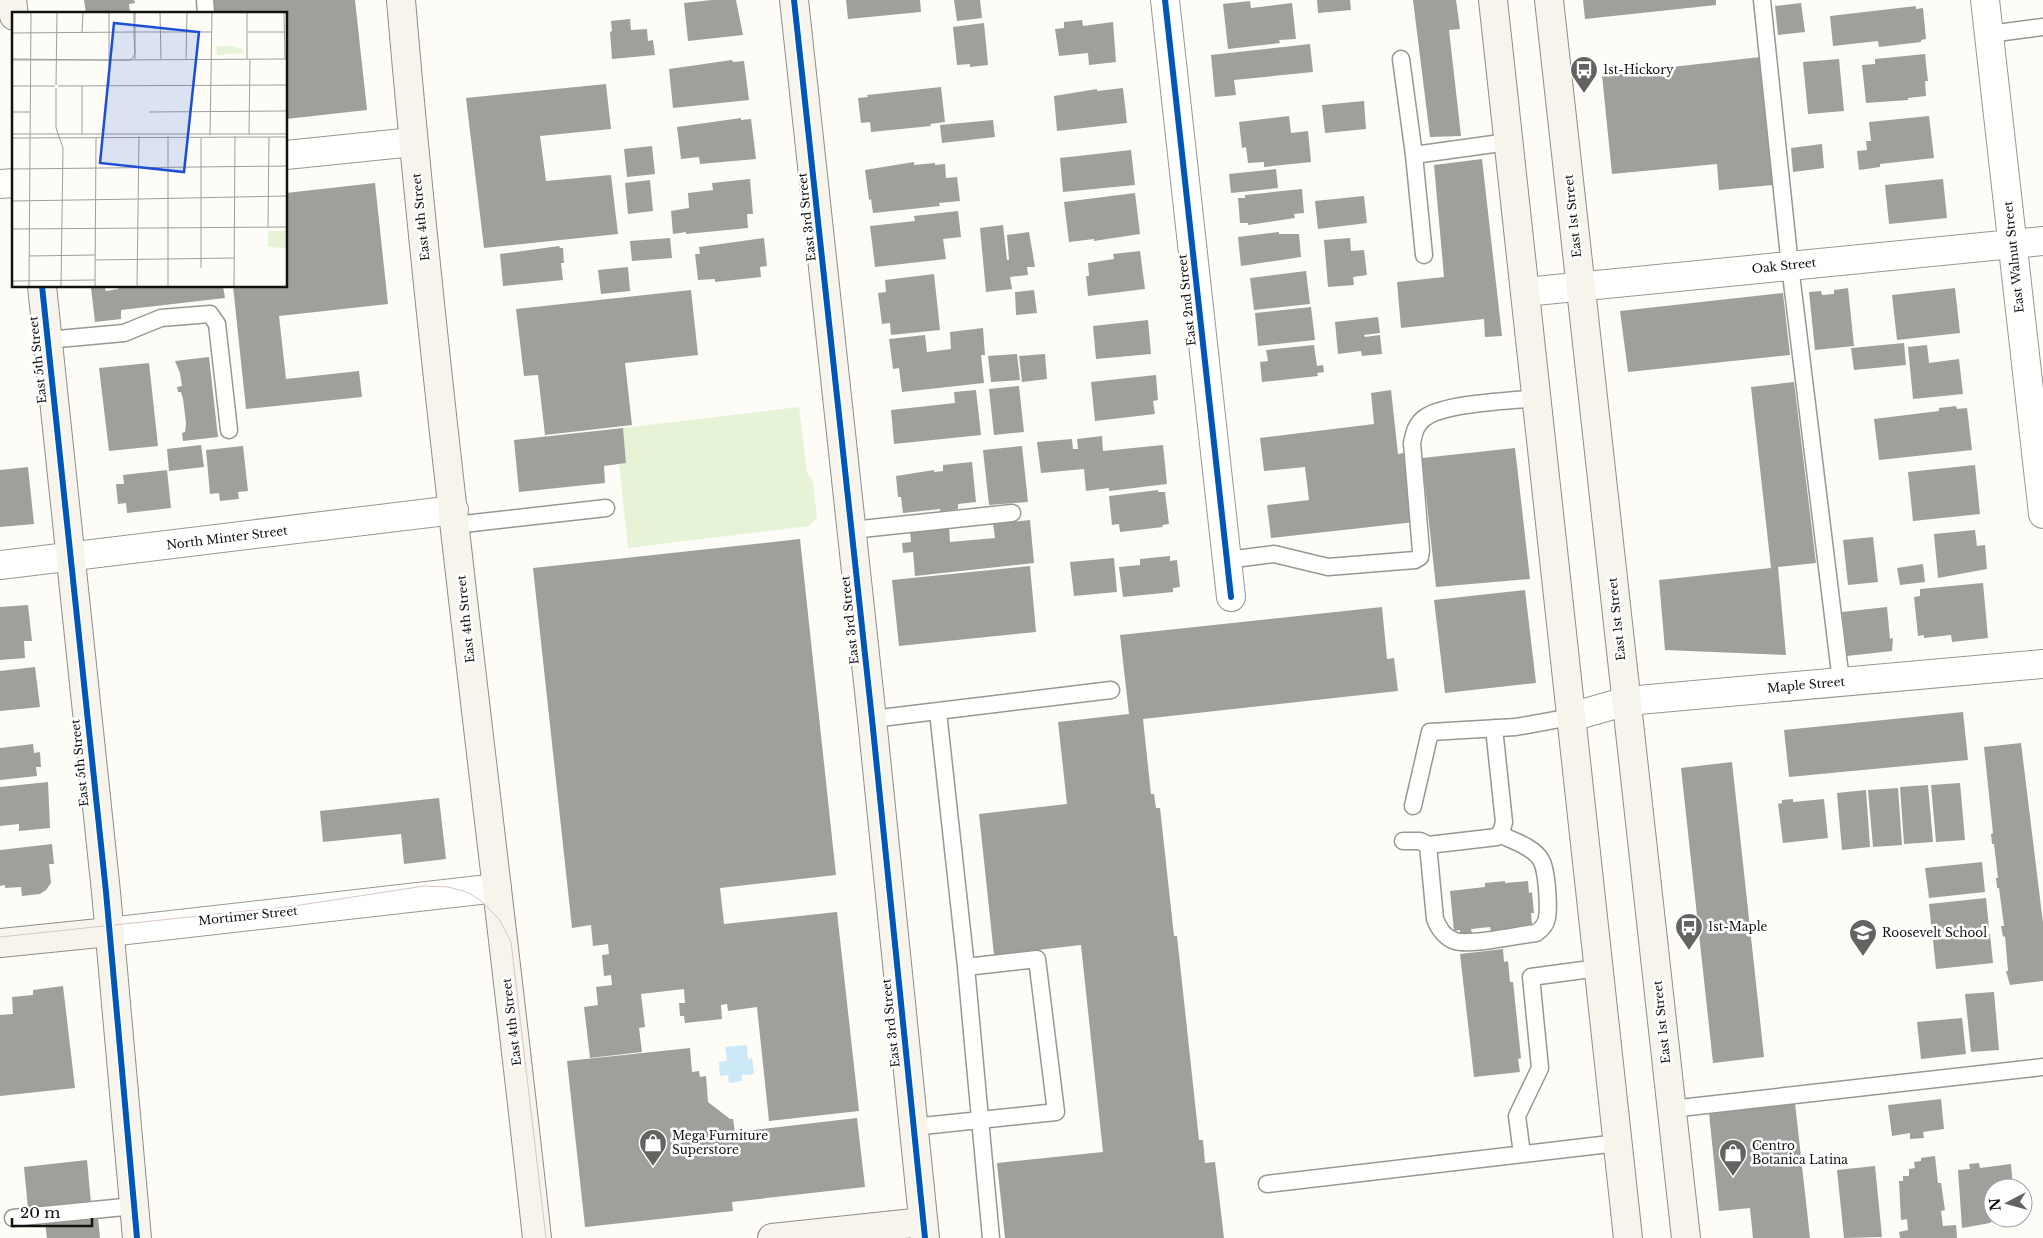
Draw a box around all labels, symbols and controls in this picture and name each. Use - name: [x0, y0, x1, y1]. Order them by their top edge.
- inset map: [12, 12, 288, 288]
- bus stop icon: 1st-Hickory: [1569, 55, 1599, 94]
- place label: 1st-Hickory: [1603, 62, 1674, 77]
- street label: East 3rd Street: [794, 171, 819, 262]
- street label: East 4th Street: [408, 172, 433, 262]
- street label: East 1st Street: [1561, 173, 1584, 258]
- street label: East Walnut Street: [2000, 200, 2027, 314]
- street label: East 2nd Street: [1174, 253, 1199, 347]
- street label: Oak Street: [1751, 255, 1817, 276]
- street label: East 5th Street: [25, 315, 50, 405]
- street label: North Minter Street: [165, 523, 289, 552]
- street label: East 4th Street: [453, 574, 478, 664]
- street label: East 3rd Street: [837, 574, 862, 665]
- street label: East 1st Street: [1605, 576, 1628, 661]
- street label: Maple Street: [1766, 674, 1846, 695]
- street label: East 5th Street: [67, 718, 92, 808]
- street label: Mortimer Street: [198, 903, 299, 928]
- bus stop icon: 1st-Maple: [1674, 912, 1704, 951]
- school or university icon: Roosevelt School: [1848, 918, 1878, 957]
- place label: 1st-Maple: [1708, 919, 1768, 934]
- place label: Roosevelt School: [1882, 925, 1987, 940]
- street label: East 4th Street: [499, 977, 524, 1067]
- street label: East 3rd Street: [878, 977, 903, 1068]
- street label: East 1st Street: [1650, 979, 1673, 1064]
- shop icon: Mega Furniture Superstore: [638, 1128, 668, 1167]
- place label: Mega Furniture Superstore: [672, 1128, 768, 1157]
- shop icon: Centro Botanica Latina: [1718, 1138, 1748, 1177]
- place label: Centro Botanica Latina: [1752, 1138, 1848, 1167]
- north arrow: [1983, 1178, 2033, 1228]
- scale bar: [12, 1196, 92, 1228]
- text: N: [1985, 1197, 2005, 1212]
- text: 20 m: [20, 1203, 60, 1222]

